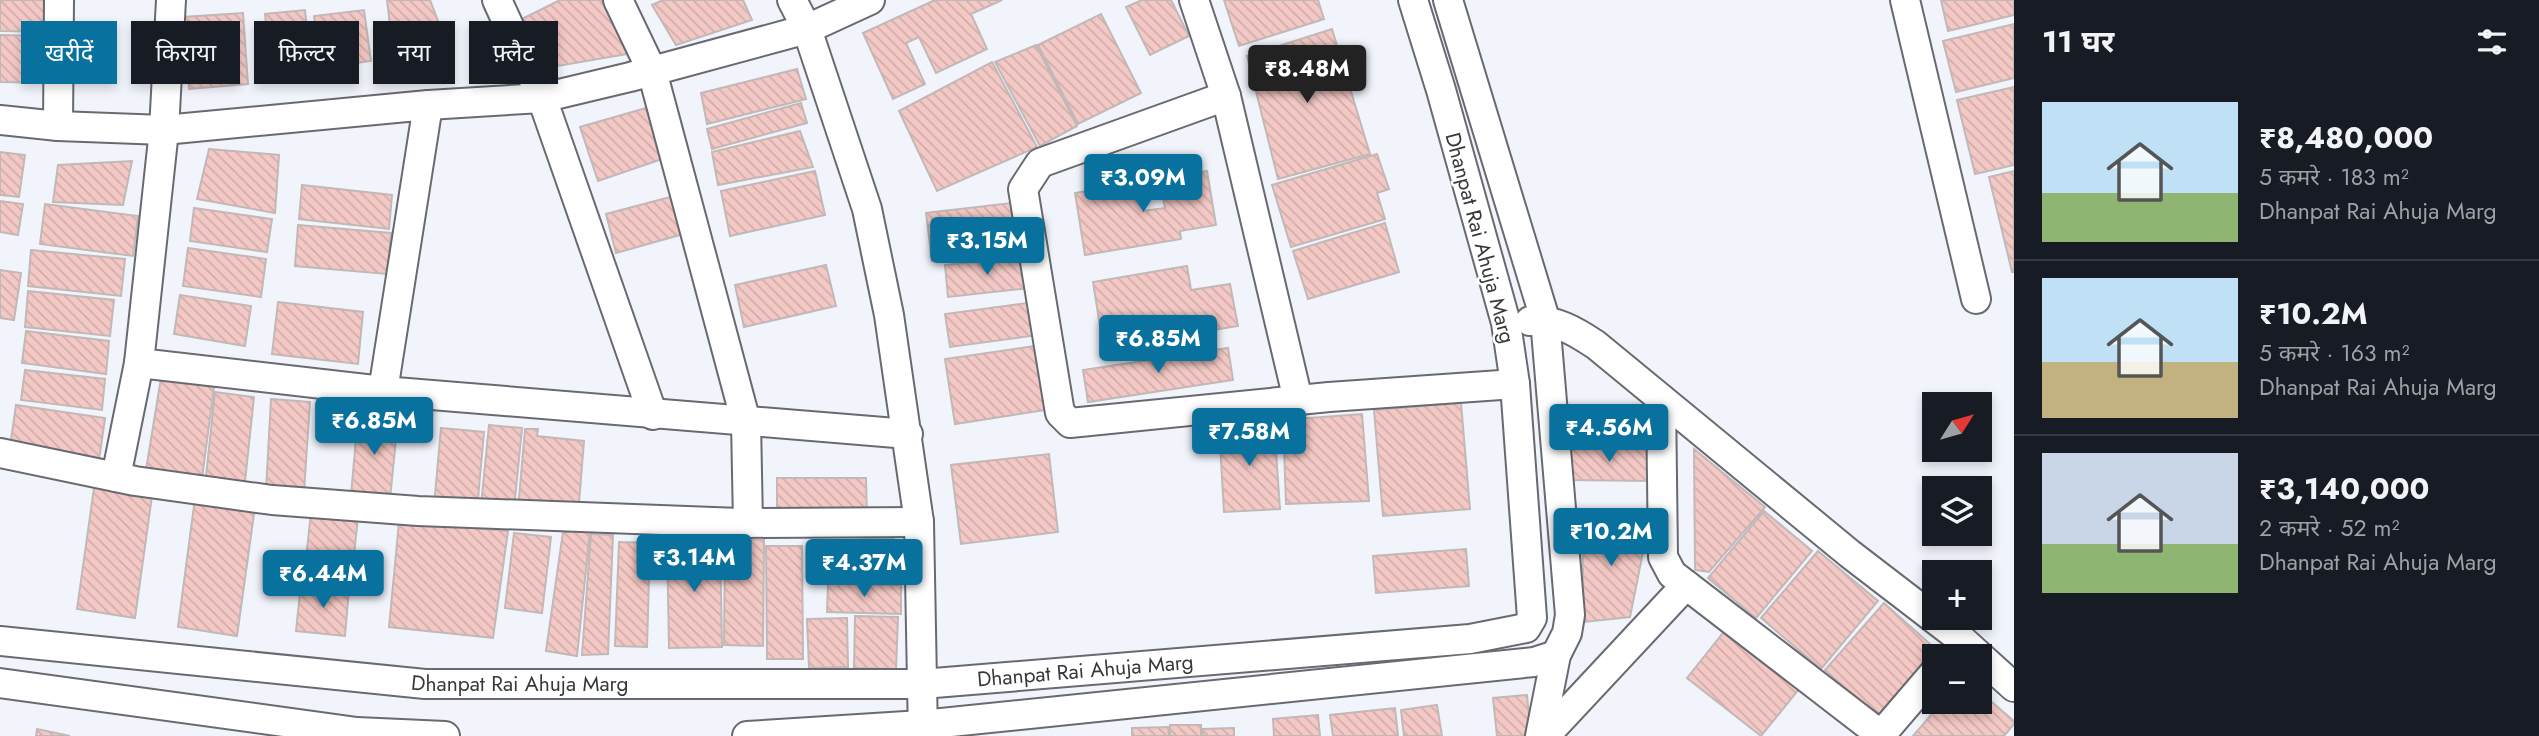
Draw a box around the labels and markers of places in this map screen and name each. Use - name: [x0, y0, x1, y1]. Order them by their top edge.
- pin: ₹8.48M: [1250, 46, 1364, 105]
- pin: ₹3.09M: [1086, 154, 1200, 214]
- pin: ₹3.15M: [930, 218, 1044, 277]
- pin: ₹6.85M: [1101, 316, 1215, 375]
- pin: ₹6.85M: [317, 398, 431, 457]
- pin: ₹4.56M: [1552, 405, 1666, 464]
- pin: ₹7.58M: [1192, 408, 1306, 468]
- pin: ₹10.2M: [1554, 508, 1668, 568]
- pin: ₹3.14M: [637, 534, 751, 594]
- pin: ₹4.37M: [807, 540, 921, 599]
- pin: ₹6.44M: [266, 550, 380, 610]

